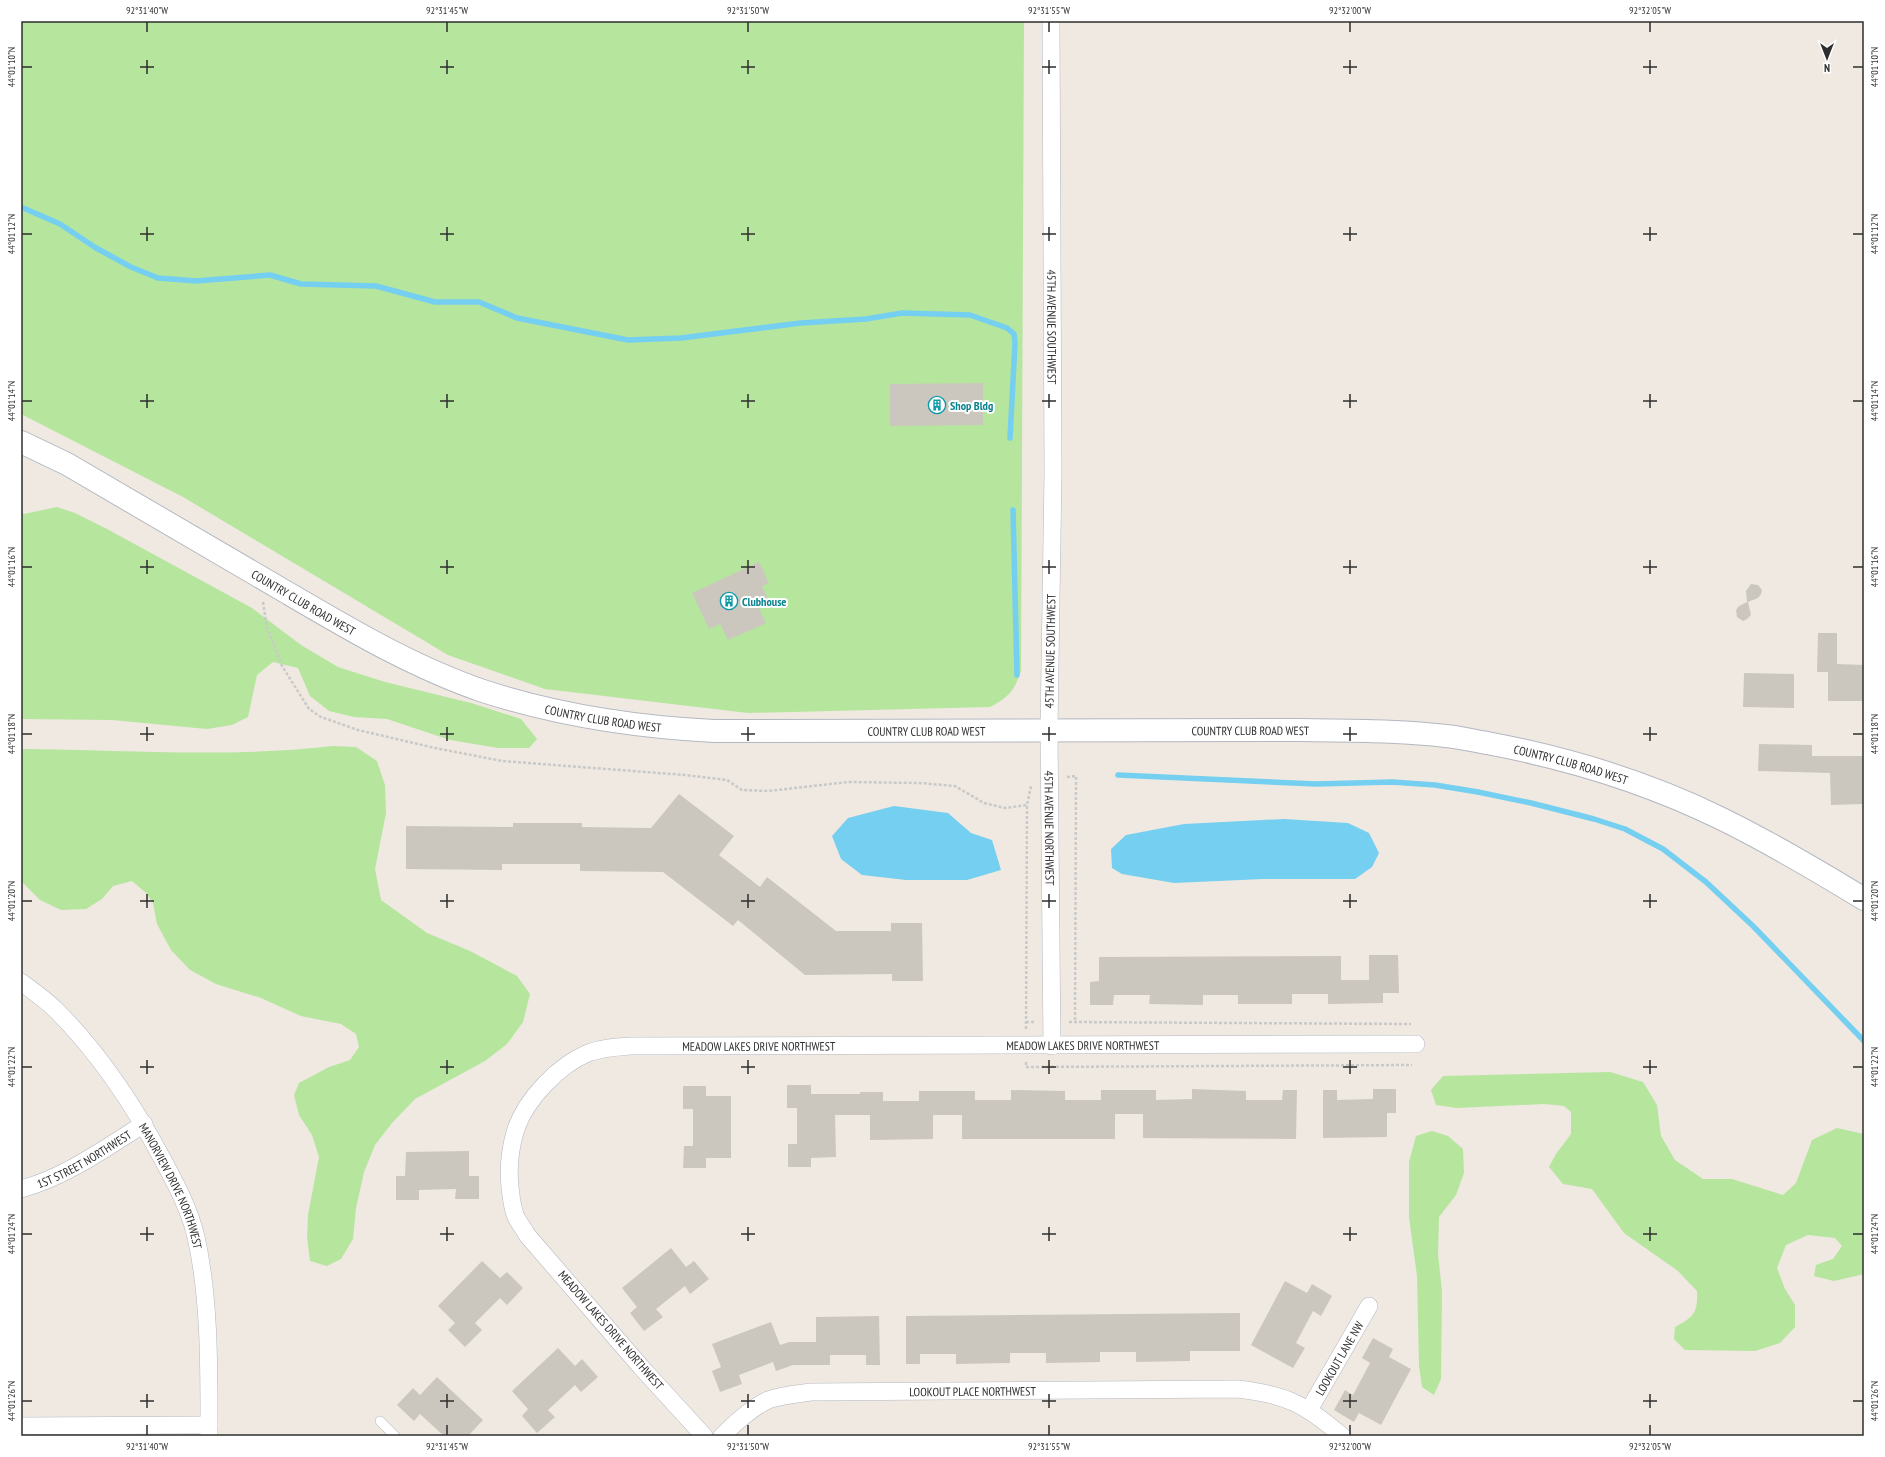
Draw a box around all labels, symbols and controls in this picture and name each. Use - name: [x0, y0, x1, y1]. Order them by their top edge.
- text: 92°31'40"W: [126, 4, 168, 17]
- text: 92°31'45"W: [426, 4, 468, 17]
- text: 92°31'50"W: [727, 4, 769, 17]
- text: 92°31'55"W: [1028, 4, 1070, 17]
- text: 92°32'00"W: [1329, 4, 1371, 17]
- text: 92°32'05"W: [1629, 4, 1671, 17]
- north arrow: [1807, 38, 1847, 78]
- text: 44°01'10"N: [5, 47, 18, 87]
- text: 44°01'10"N: [1868, 47, 1881, 87]
- text: N: [1824, 61, 1830, 75]
- text: 44°01'12"N: [5, 214, 18, 254]
- text: 44°01'12"N: [1868, 214, 1881, 254]
- street label: 45TH AVENUE SOUTHWEST: [1045, 270, 1060, 385]
- text: 44°01'14"N: [5, 381, 18, 421]
- text: 44°01'14"N: [1868, 381, 1881, 421]
- building icon: Shop Bldg: [927, 395, 947, 415]
- place label: Shop Bldg: [950, 398, 993, 413]
- text: 44°01'16"N: [5, 547, 18, 587]
- text: 44°01'16"N: [1868, 547, 1881, 587]
- street label: COUNTRY CLUB ROAD WEST: [249, 566, 359, 638]
- building icon: Clubhouse: [719, 591, 739, 611]
- street label: 45TH AVENUE SOUTHWEST: [1042, 593, 1059, 708]
- place label: Clubhouse: [742, 594, 786, 609]
- street label: COUNTRY CLUB ROAD WEST: [544, 701, 663, 735]
- text: 44°01'18"N: [5, 714, 18, 754]
- text: 44°01'18"N: [1868, 714, 1881, 754]
- street label: COUNTRY CLUB ROAD WEST: [1191, 722, 1310, 738]
- street label: COUNTRY CLUB ROAD WEST: [867, 723, 986, 738]
- street label: COUNTRY CLUB ROAD WEST: [1513, 741, 1631, 787]
- street label: 45TH AVENUE NORTHWEST: [1042, 770, 1058, 886]
- text: 44°01'20"N: [5, 881, 18, 921]
- text: 44°01'20"N: [1868, 881, 1881, 921]
- street label: MEADOW LAKES DRIVE NORTHWEST: [1006, 1037, 1160, 1053]
- street label: MEADOW LAKES DRIVE NORTHWEST: [682, 1038, 836, 1053]
- text: 44°01'22"N: [5, 1047, 18, 1087]
- text: 44°01'22"N: [1868, 1047, 1881, 1087]
- street label: MANORVIEW DRIVE NORTHWEST: [136, 1120, 206, 1251]
- street label: 1ST STREET NORTHWEST: [35, 1126, 135, 1191]
- text: 44°01'24"N: [5, 1214, 18, 1254]
- text: 44°01'24"N: [1868, 1214, 1881, 1254]
- street label: MEADOW LAKES DRIVE NORTHWEST: [555, 1267, 667, 1393]
- street label: LOOKOUT LANE NW: [1312, 1318, 1366, 1398]
- text: 44°01'26"N: [5, 1381, 18, 1421]
- text: 44°01'26"N: [1868, 1381, 1881, 1421]
- street label: LOOKOUT PLACE NORTHWEST: [909, 1383, 1036, 1399]
- text: 92°31'40"W: [126, 1440, 168, 1453]
- text: 92°31'45"W: [426, 1440, 468, 1453]
- text: 92°31'50"W: [727, 1440, 769, 1453]
- text: 92°31'55"W: [1028, 1440, 1070, 1453]
- text: 92°32'00"W: [1329, 1440, 1371, 1453]
- text: 92°32'05"W: [1629, 1440, 1671, 1453]

